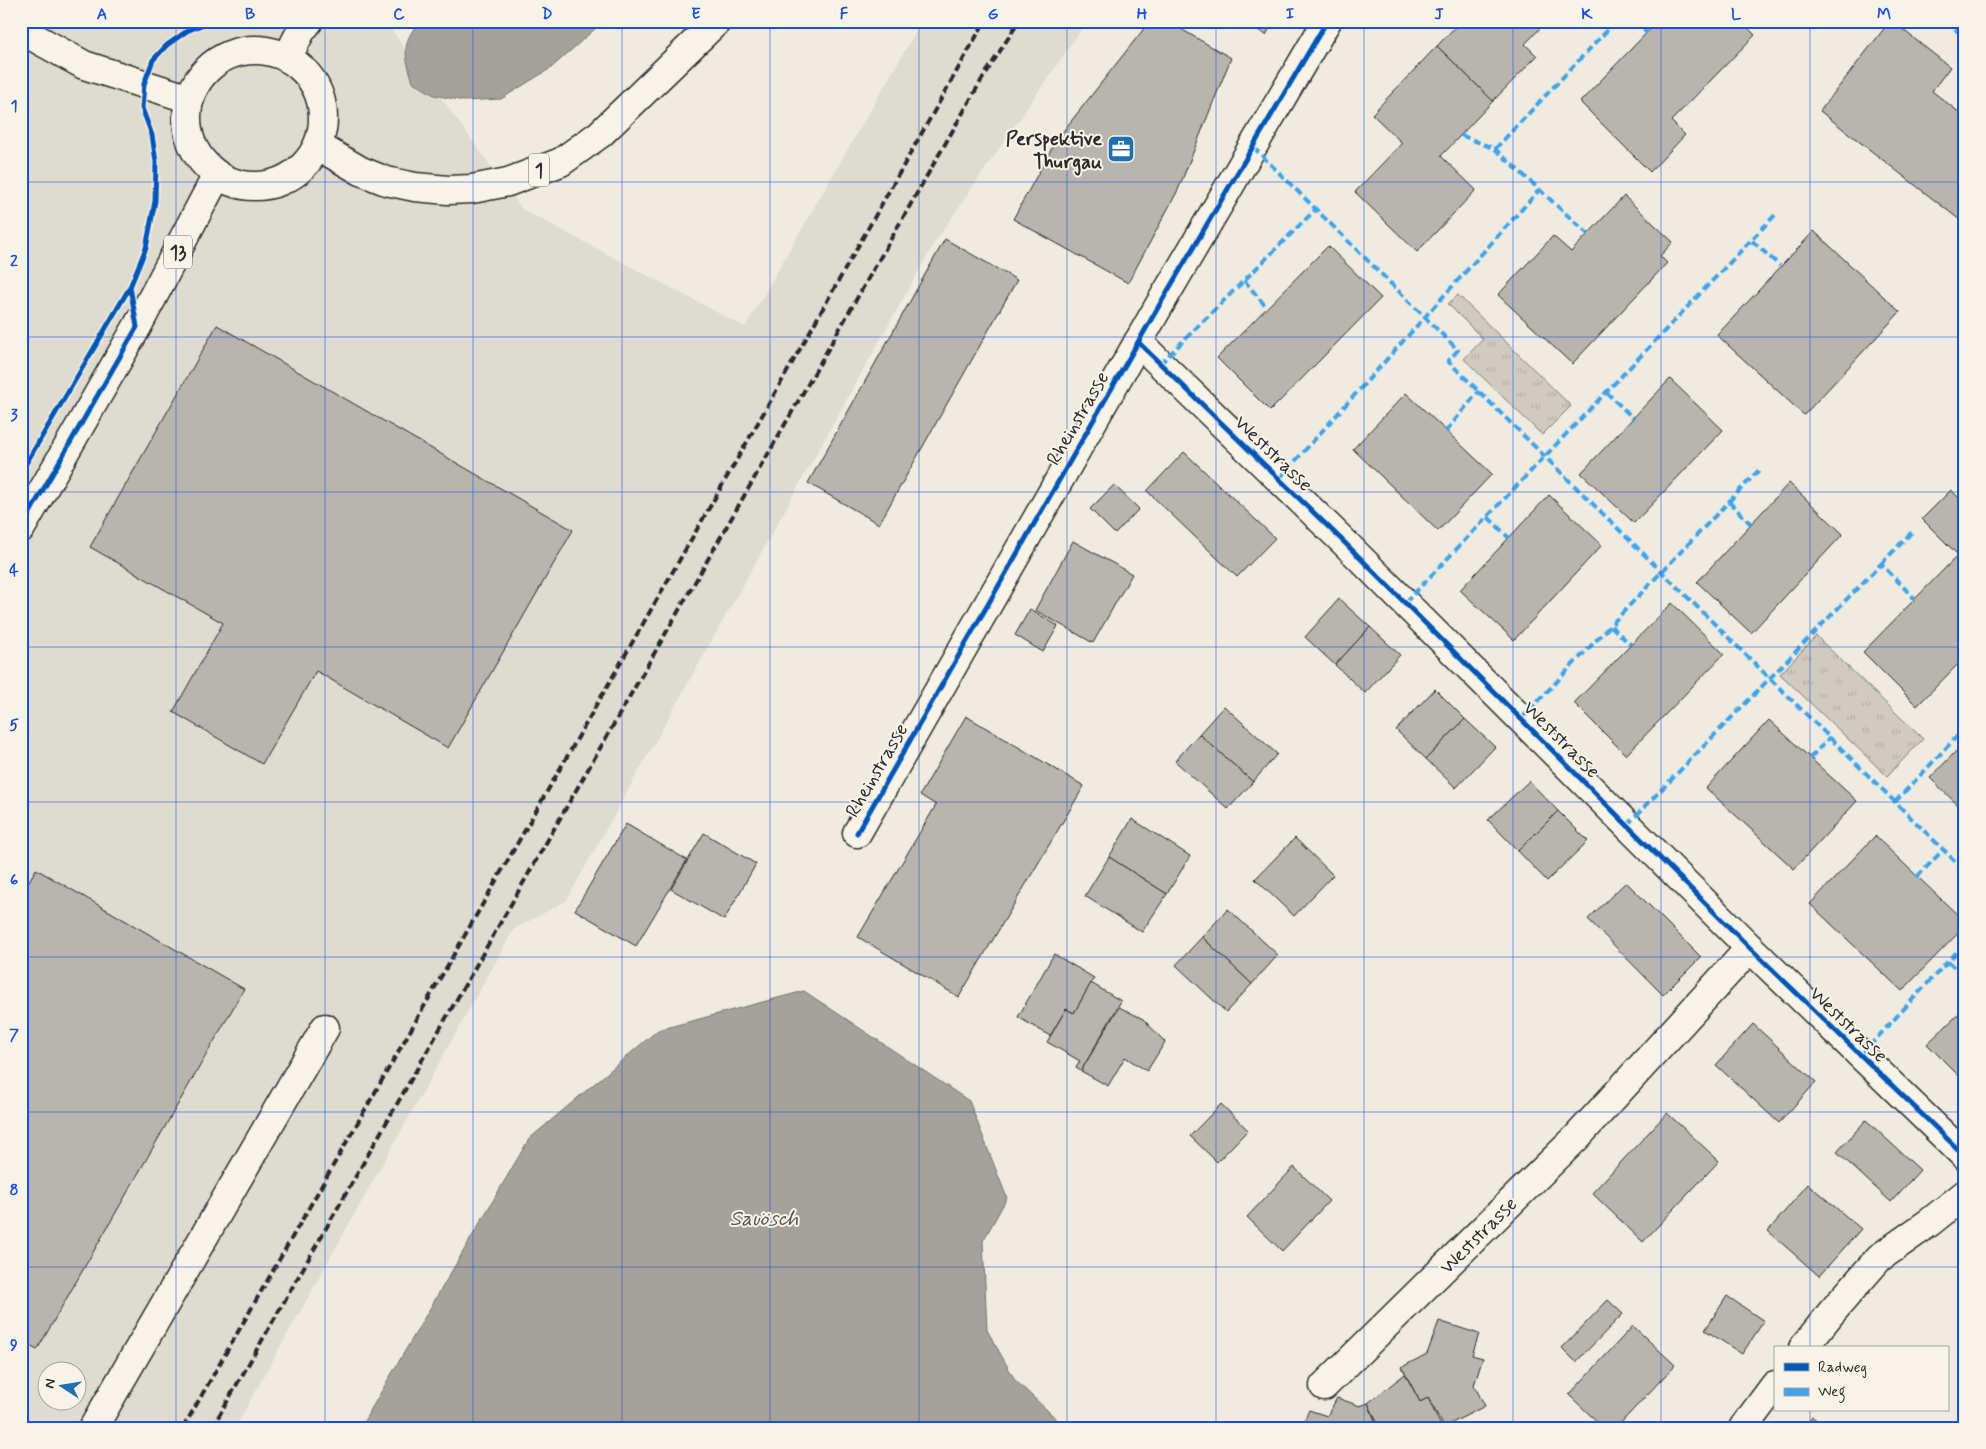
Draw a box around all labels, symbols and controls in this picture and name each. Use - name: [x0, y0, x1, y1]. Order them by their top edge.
- text: A: [97, 4, 107, 25]
- text: B: [245, 4, 255, 25]
- text: C: [393, 4, 405, 25]
- text: D: [541, 4, 553, 25]
- text: E: [691, 4, 701, 25]
- text: F: [840, 4, 849, 25]
- text: G: [988, 4, 999, 25]
- text: H: [1137, 4, 1148, 25]
- text: I: [1286, 4, 1295, 25]
- text: J: [1434, 4, 1444, 25]
- text: K: [1581, 4, 1593, 25]
- text: L: [1731, 4, 1742, 25]
- text: M: [1877, 4, 1891, 25]
- text: 1: [10, 96, 18, 117]
- place label: Perspektive Thurgau: [1006, 126, 1102, 176]
- office icon: Perspektive Thurgau: [1106, 134, 1136, 164]
- road number: 1: [529, 154, 549, 186]
- road number: 13: [164, 236, 192, 268]
- text: 2: [10, 251, 18, 272]
- street label: Rheinstrasse: [1041, 367, 1116, 471]
- text: 3: [10, 405, 18, 426]
- street label: Weststrasse: [1228, 410, 1318, 498]
- text: 4: [9, 560, 19, 581]
- street label: Weststrasse: [1516, 695, 1606, 785]
- text: 5: [9, 715, 19, 736]
- street label: Rheinstrasse: [840, 719, 915, 823]
- text: 6: [10, 870, 18, 891]
- street label: Weststrasse: [1803, 981, 1893, 1069]
- text: 7: [9, 1025, 19, 1046]
- text: 8: [9, 1180, 19, 1201]
- street label: Weststrasse: [1434, 1191, 1524, 1281]
- water label: Sauösch: [730, 1205, 799, 1233]
- text: 9: [10, 1335, 18, 1356]
- legend: [1774, 1346, 1948, 1412]
- text: Radweg: [1818, 1358, 1867, 1378]
- north arrow: [38, 1362, 88, 1412]
- text: N: [40, 1377, 60, 1390]
- text: Weg: [1818, 1382, 1845, 1403]

